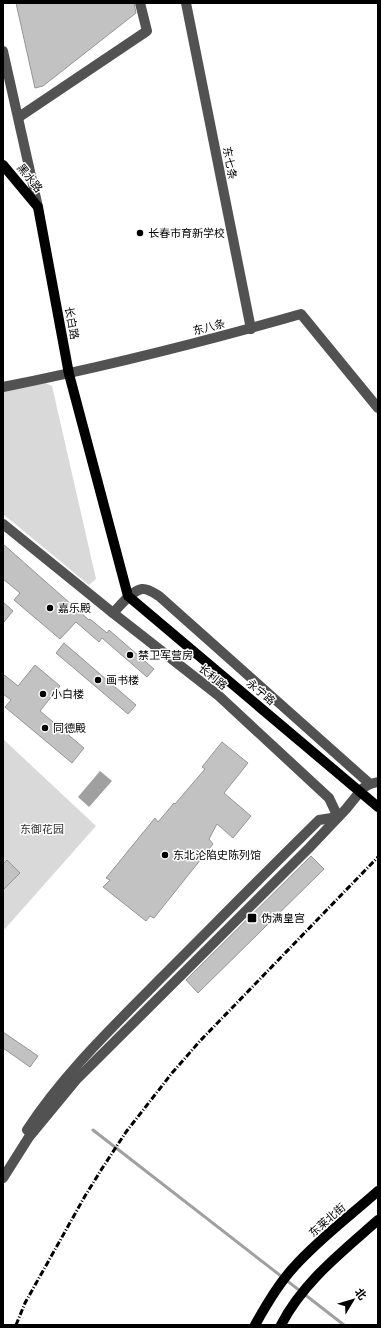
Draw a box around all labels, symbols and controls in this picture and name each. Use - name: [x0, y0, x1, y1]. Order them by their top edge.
- street label: 东七条: [220, 146, 239, 181]
- street label: 黑水路: [14, 161, 45, 195]
- place label: 长春市育新学校: [148, 227, 225, 240]
- marker: 长春市育新学校: [135, 228, 145, 238]
- street label: 长白路: [62, 306, 81, 341]
- street label: 东八条: [192, 317, 227, 338]
- place label: 嘉乐殿: [58, 602, 91, 615]
- marker: 嘉乐殿: [45, 603, 55, 613]
- place label: 禁卫军营房: [138, 649, 193, 662]
- marker: 禁卫军营房: [125, 650, 135, 660]
- street label: 长利路: [196, 662, 230, 693]
- place label: 画书楼: [106, 674, 139, 687]
- marker: 画书楼: [93, 675, 103, 685]
- street label: 永宁路: [244, 677, 277, 708]
- place label: 小白楼: [51, 688, 84, 701]
- marker: 小白楼: [38, 689, 48, 699]
- place label: 同德殿: [53, 722, 86, 735]
- marker: 同德殿: [40, 723, 50, 733]
- park label: 东御花园: [20, 823, 64, 836]
- place label: 东北沦陷史陈列馆: [173, 849, 261, 862]
- marker: 东北沦陷史陈列馆: [160, 850, 170, 860]
- marker: 伪满皇宫: [246, 912, 258, 924]
- place label: 伪满皇宫: [261, 912, 305, 925]
- street label: 东莱北街: [306, 1201, 348, 1240]
- north arrow: [333, 1280, 373, 1320]
- text: 北: [352, 1286, 369, 1302]

